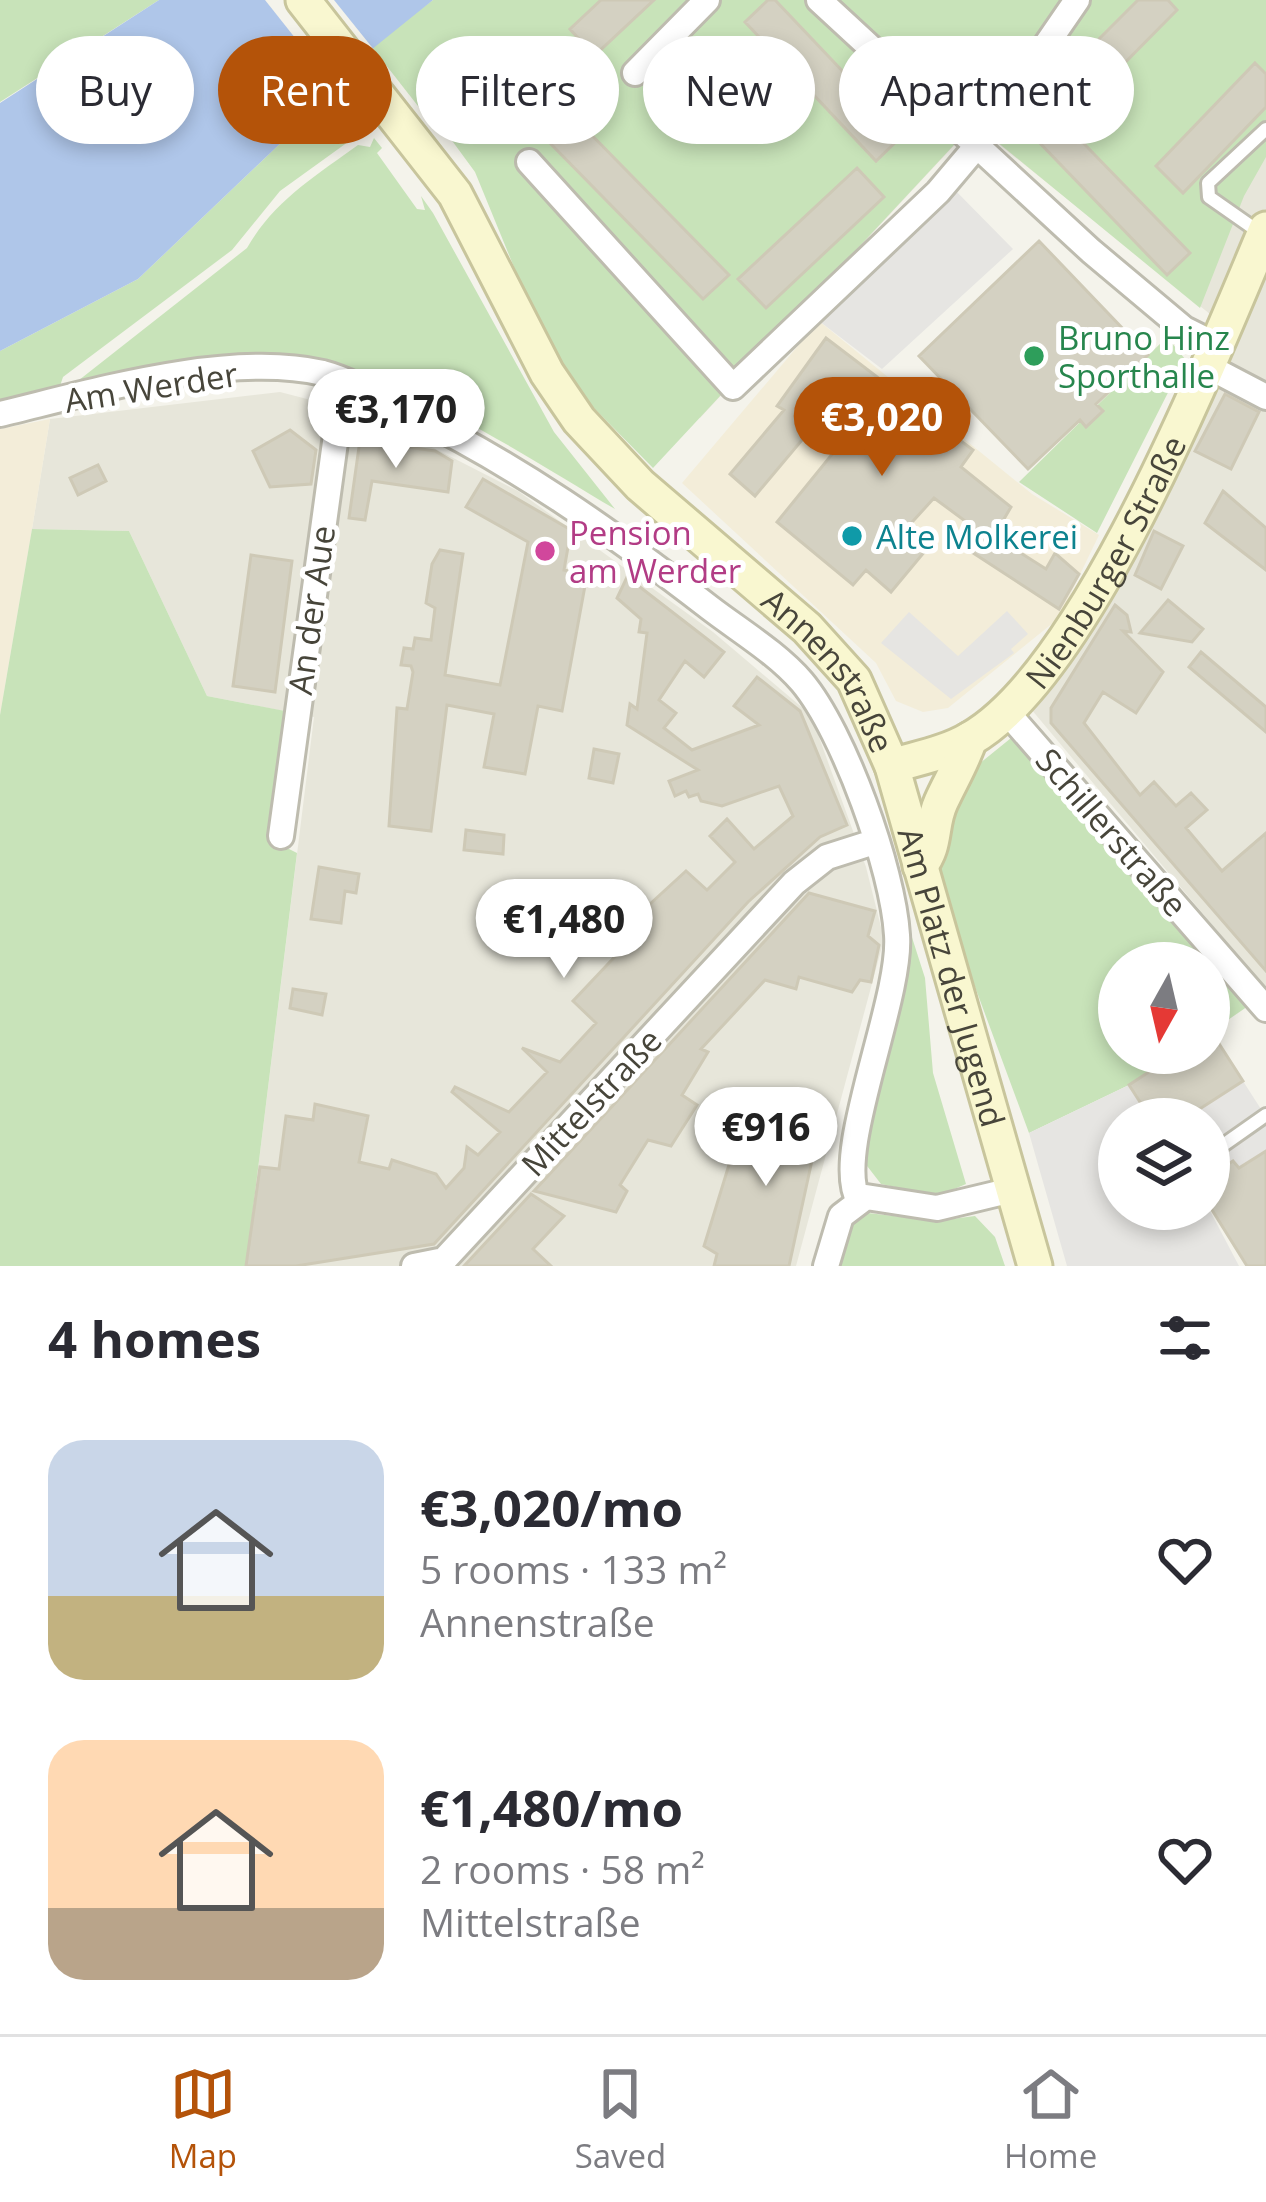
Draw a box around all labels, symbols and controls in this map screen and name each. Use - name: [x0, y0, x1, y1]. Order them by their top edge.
- chip: Buy: [36, 36, 194, 144]
- chip: Rent: [218, 36, 392, 144]
- chip: Filters: [416, 36, 619, 144]
- chip: New: [643, 36, 815, 144]
- chip: Apartment: [839, 36, 1134, 144]
- place label: Bruno Hinz Sporthalle: [1058, 315, 1230, 398]
- marker: Bruno Hinz Sporthalle: [1021, 343, 1047, 369]
- street label: Am Werder: [61, 351, 241, 423]
- pin: €3,170: [298, 369, 494, 471]
- pin: €3,020: [784, 377, 980, 479]
- text: €3,170: [335, 381, 457, 434]
- text: €3,020: [821, 389, 943, 442]
- street label: Nienburger Straße: [1014, 428, 1196, 698]
- place label: Pension am Werder: [569, 510, 741, 593]
- place label: Alte Molkerei: [876, 514, 1078, 559]
- street label: An der Aue: [277, 523, 345, 697]
- marker: Alte Molkerei: [839, 523, 865, 549]
- marker: Pension am Werder: [532, 538, 558, 564]
- street label: Annenstraße: [753, 577, 906, 759]
- street label: Schillerstraße: [1026, 738, 1198, 926]
- street label: Am Platz der Jugend: [888, 822, 1016, 1132]
- pin: €1,480: [466, 879, 662, 981]
- text: €1,480: [503, 891, 625, 944]
- north arrow: [1098, 942, 1230, 1074]
- map controls: [1098, 942, 1230, 1230]
- street label: Mittelstraße: [511, 1018, 671, 1186]
- pin: €916: [695, 1087, 837, 1189]
- button: layers: [1098, 1098, 1230, 1230]
- text: €916: [721, 1099, 811, 1152]
- text: 4 homes: [48, 1303, 261, 1373]
- icon: filters: [1152, 1305, 1218, 1371]
- text: €3,020/mo: [420, 1472, 683, 1542]
- icon: home: [144, 1488, 288, 1632]
- icon: heart: [1152, 1527, 1218, 1593]
- text: 5 rooms · 133 m²: [420, 1542, 727, 1595]
- text: Annenstraße: [420, 1595, 655, 1648]
- text: €1,480/mo: [420, 1772, 683, 1842]
- icon: home: [144, 1788, 288, 1932]
- icon: heart: [1152, 1827, 1218, 1893]
- text: 2 rooms · 58 m²: [420, 1842, 705, 1895]
- text: Mittelstraße: [420, 1895, 641, 1948]
- tab: Map: [169, 2061, 237, 2178]
- tab: Saved: [575, 2061, 666, 2178]
- tab: Home: [1004, 2061, 1097, 2178]

